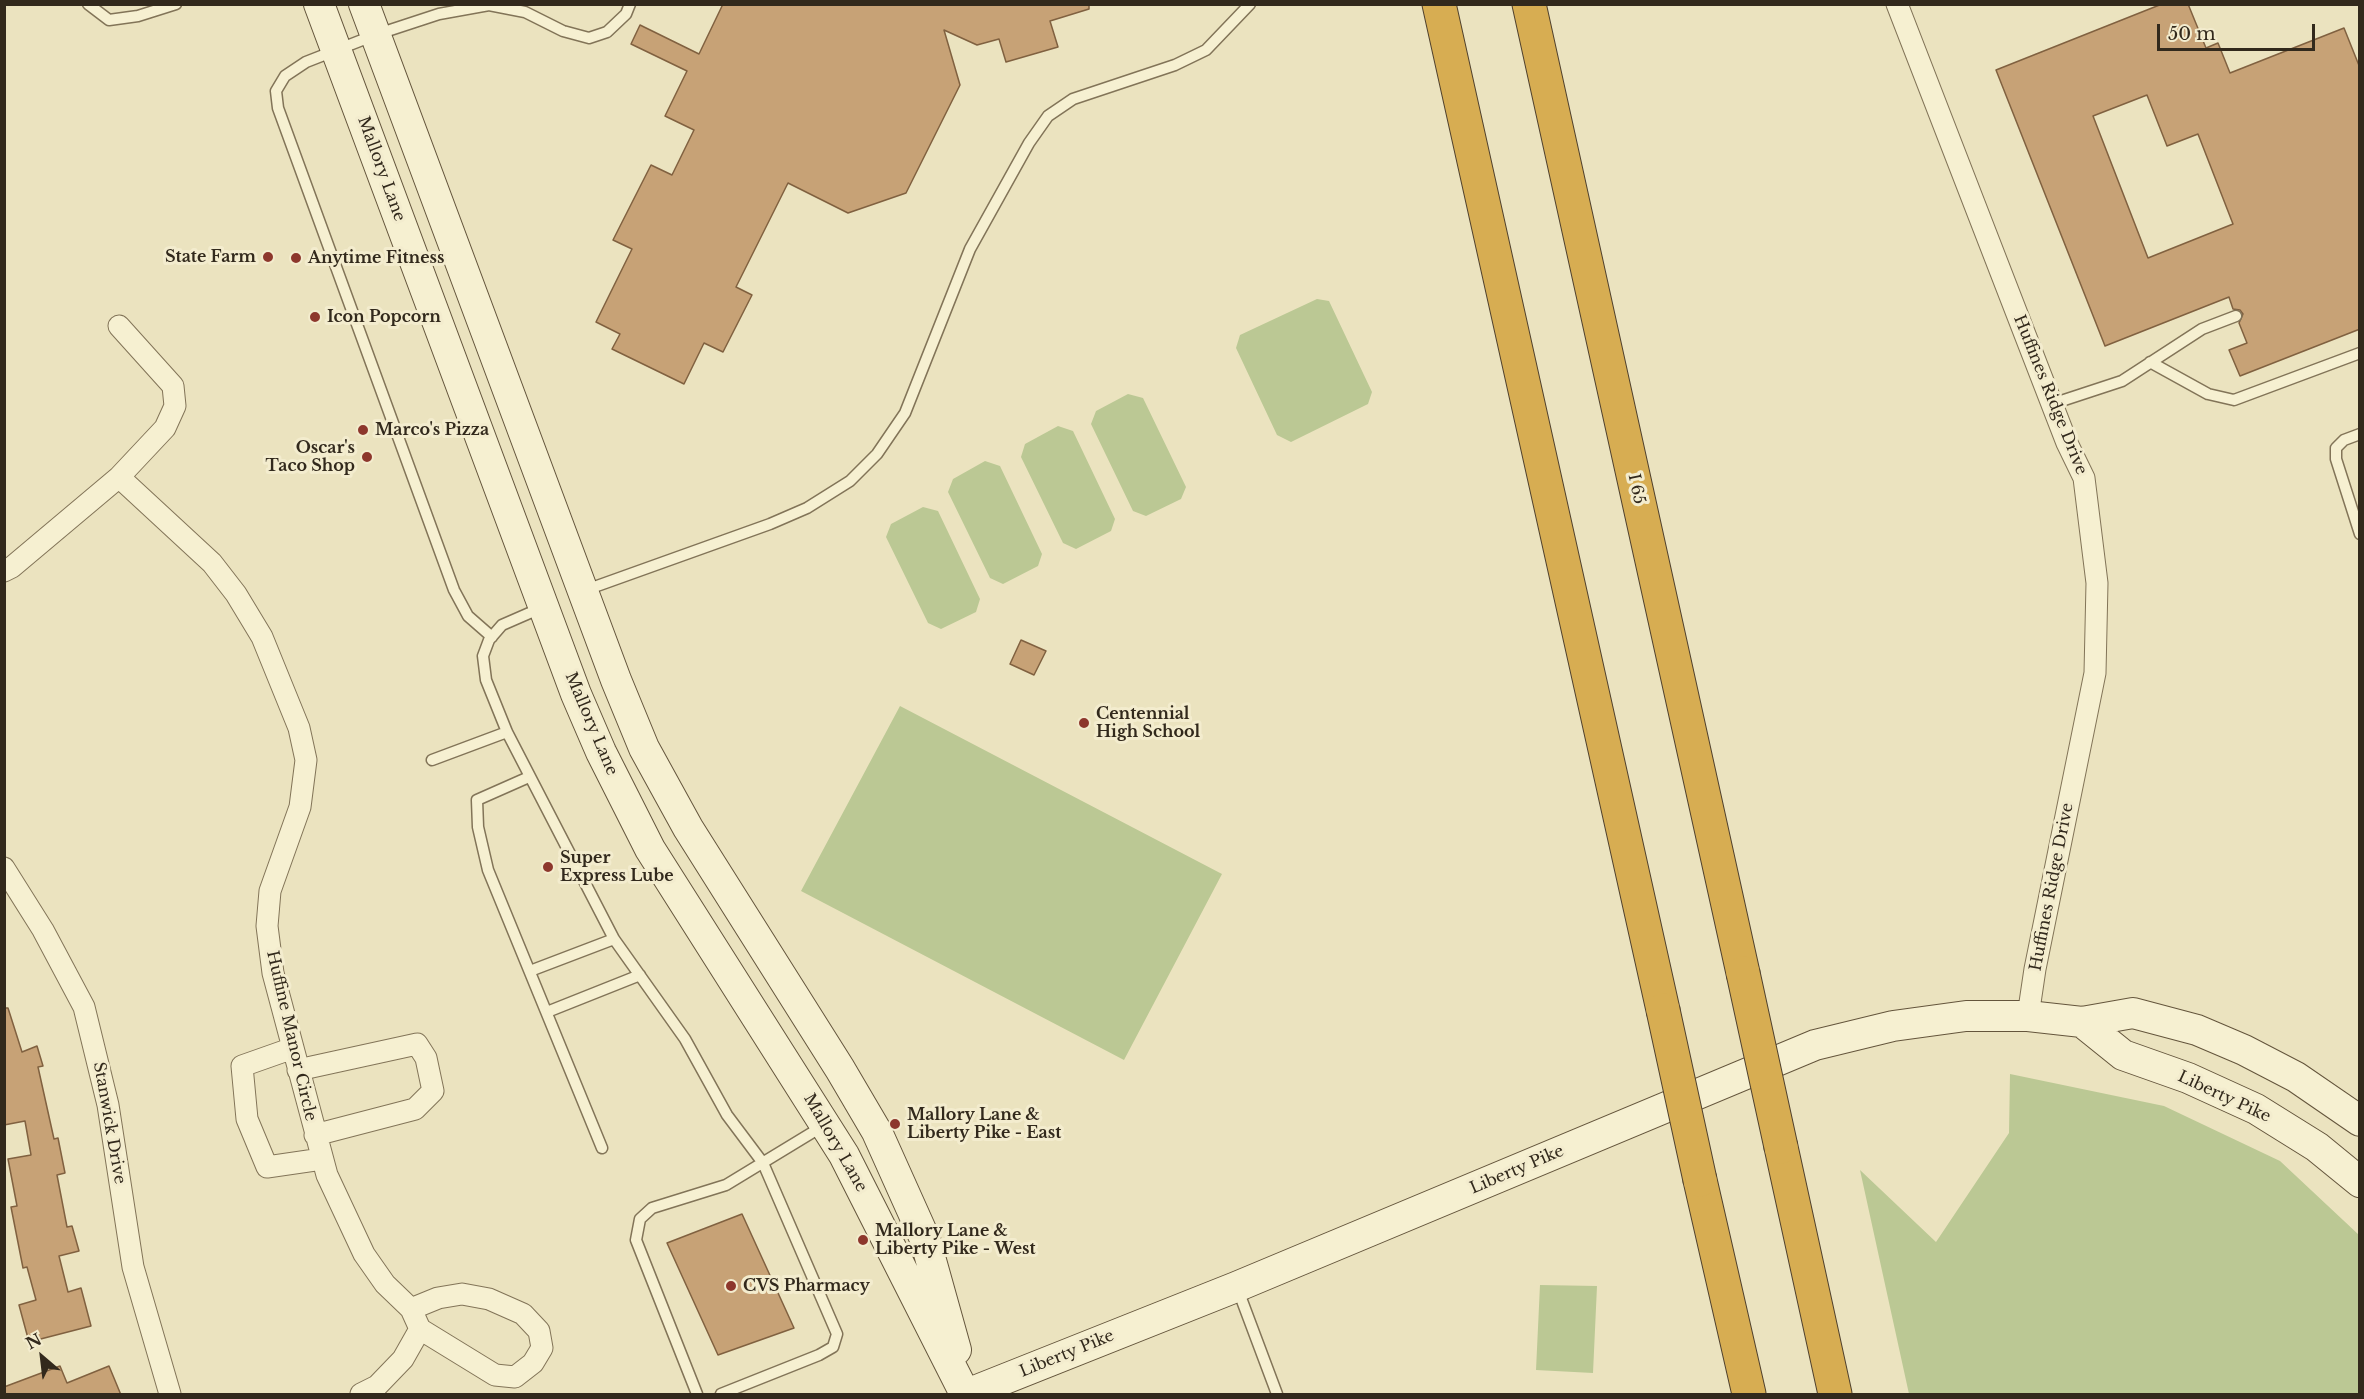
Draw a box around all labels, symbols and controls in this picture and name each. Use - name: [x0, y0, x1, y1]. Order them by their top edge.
- scale bar: [2160, 12, 2318, 50]
- text: 50 m: [2168, 23, 2216, 45]
- street label: Mallory Lane: [353, 114, 409, 224]
- place label: State Farm: [165, 247, 256, 267]
- place label: Anytime Fitness: [308, 248, 445, 268]
- marker: State Farm: [261, 250, 275, 264]
- marker: Anytime Fitness: [289, 251, 303, 265]
- place label: Icon Popcorn: [327, 307, 441, 327]
- marker: Icon Popcorn: [308, 310, 322, 324]
- street label: Huffines Ridge Drive: [2009, 312, 2091, 478]
- place label: Marco's Pizza: [375, 420, 489, 440]
- marker: Marco's Pizza: [356, 423, 370, 437]
- place label: Oscar's Taco Shop: [266, 438, 355, 476]
- marker: Oscar's Taco Shop: [360, 450, 374, 464]
- street label: I 65: [1623, 472, 1649, 506]
- street label: Mallory Lane: [561, 669, 621, 779]
- place label: Centennial High School: [1096, 704, 1200, 742]
- marker: Centennial High School: [1077, 716, 1091, 730]
- street label: Huffines Ridge Drive: [2026, 801, 2078, 973]
- place label: Super Express Lube: [560, 848, 674, 886]
- marker: Super Express Lube: [541, 860, 555, 874]
- street label: Huffine Manor Circle: [262, 949, 320, 1123]
- street label: Stanwick Drive: [89, 1060, 129, 1186]
- street label: Liberty Pike: [2175, 1067, 2273, 1127]
- street label: Mallory Lane: [799, 1090, 871, 1196]
- place label: Mallory Lane & Liberty Pike - East: [907, 1105, 1061, 1143]
- marker: Mallory Lane & Liberty Pike - East: [888, 1117, 902, 1131]
- street label: Liberty Pike: [1467, 1142, 1567, 1198]
- place label: Mallory Lane & Liberty Pike - West: [875, 1221, 1036, 1259]
- marker: Mallory Lane & Liberty Pike - West: [856, 1233, 870, 1247]
- place label: CVS Pharmacy: [743, 1276, 870, 1296]
- marker: CVS Pharmacy: [724, 1279, 738, 1293]
- street label: Liberty Pike: [1017, 1326, 1117, 1382]
- north arrow: [12, 1327, 72, 1387]
- text: N: [22, 1329, 45, 1353]

